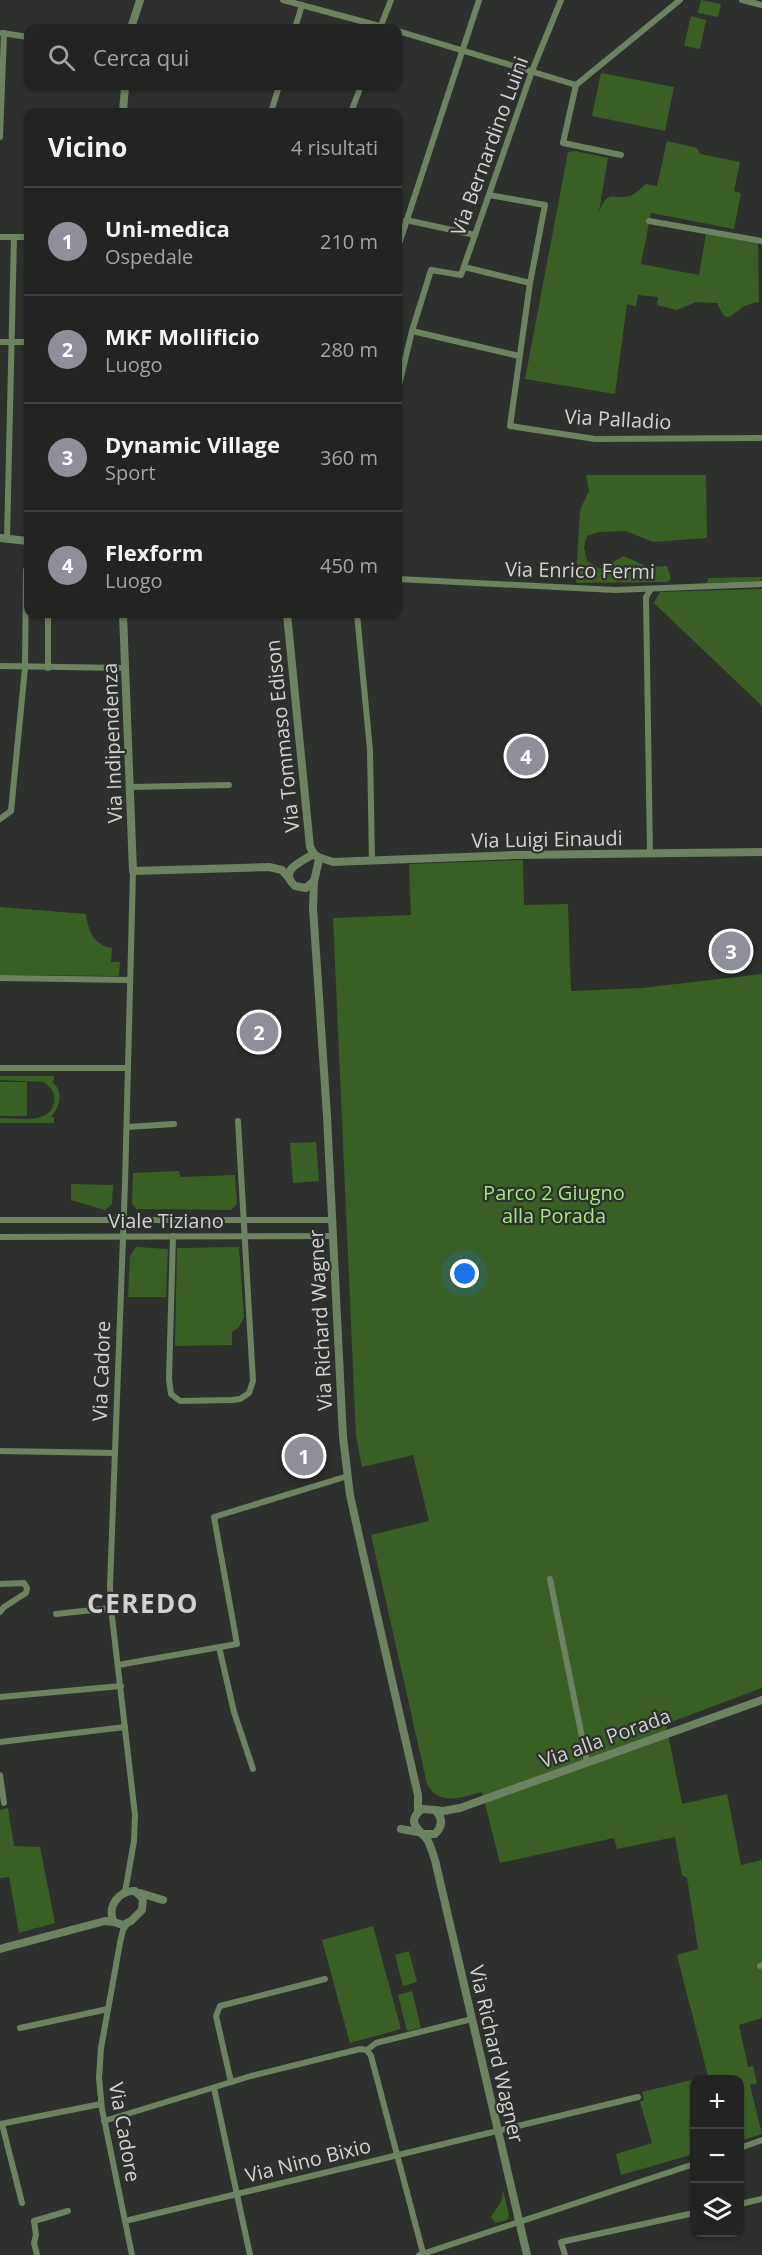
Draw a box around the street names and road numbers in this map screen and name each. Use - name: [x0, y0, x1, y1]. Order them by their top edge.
- street label: Via Bernardino Luini: [444, 53, 534, 239]
- street label: Via Palladio: [564, 403, 672, 435]
- street label: Via Enrico Fermi: [505, 555, 655, 585]
- street label: Via Tommaso Edison: [258, 638, 306, 834]
- street label: Via Indipendenza: [96, 662, 128, 824]
- street label: Via Luigi Einaudi: [471, 824, 623, 854]
- street label: Viale Tiziano: [108, 1207, 224, 1234]
- street label: Via Richard Wagner: [302, 1229, 338, 1411]
- street label: Via Cadore: [86, 1320, 116, 1422]
- street label: Via alla Porada: [536, 1702, 674, 1774]
- street label: Via Richard Wagner: [463, 1963, 531, 2145]
- street label: Via Cadore: [103, 2080, 147, 2184]
- street label: Via Nino Bixio: [242, 2131, 374, 2189]

